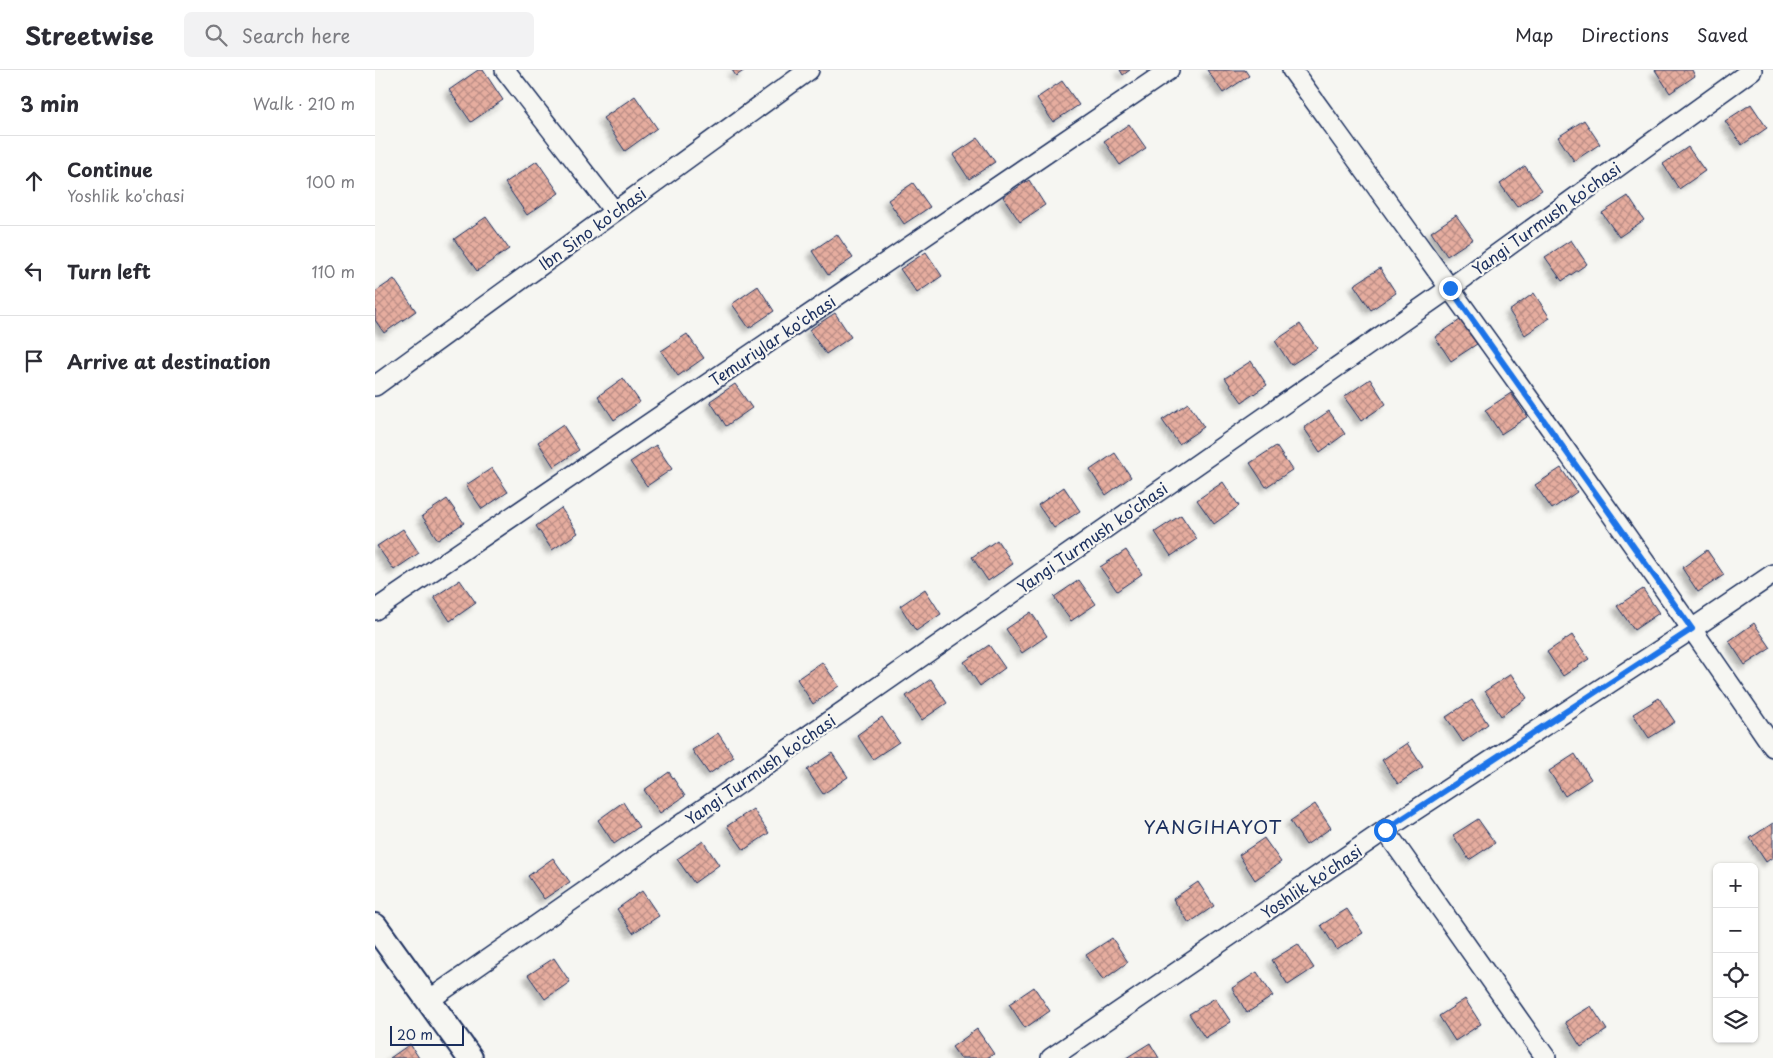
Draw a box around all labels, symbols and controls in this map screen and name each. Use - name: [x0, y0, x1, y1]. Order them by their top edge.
- search box: [184, 12, 534, 57]
- text: Streetwise: [25, 17, 154, 53]
- icon: search: [202, 21, 230, 49]
- text: Search here: [242, 21, 350, 49]
- text: Map: [1515, 21, 1553, 48]
- text: Directions: [1581, 21, 1669, 48]
- text: Saved: [1697, 21, 1748, 48]
- text: 3 min: [20, 87, 79, 119]
- text: Walk · 210 m: [253, 91, 355, 115]
- text: Continue: [67, 155, 153, 183]
- street label: Yangi Turmush ko'chasi: [1467, 156, 1625, 280]
- icon: ahead: [20, 167, 48, 195]
- text: 100 m: [306, 169, 355, 193]
- street label: Ibn Sino ko'chasi: [533, 181, 651, 275]
- text: Yoshlik ko'chasi: [67, 183, 185, 207]
- icon: left: [20, 257, 48, 285]
- text: Turn left: [67, 257, 151, 285]
- text: 110 m: [312, 259, 355, 283]
- route end: [1439, 277, 1462, 300]
- street label: Temuriylar ko'chasi: [704, 289, 840, 391]
- icon: arrive: [20, 347, 48, 375]
- text: Arrive at destination: [67, 347, 271, 375]
- street label: Yangi Turmush ko'chasi: [1012, 476, 1172, 598]
- street label: Yangi Turmush ko'chasi: [680, 708, 840, 830]
- district label: YANGIHAYOT: [1144, 812, 1282, 840]
- route start: [1374, 819, 1397, 842]
- street label: Yoshlik ko'chasi: [1256, 838, 1366, 924]
- map controls: [1713, 863, 1758, 1043]
- button: +: [1713, 863, 1758, 908]
- button: −: [1713, 908, 1758, 953]
- button: locate: [1713, 953, 1758, 998]
- button: layers: [1713, 998, 1758, 1043]
- scale bar: [390, 1023, 464, 1046]
- text: 20 m: [397, 1024, 433, 1045]

